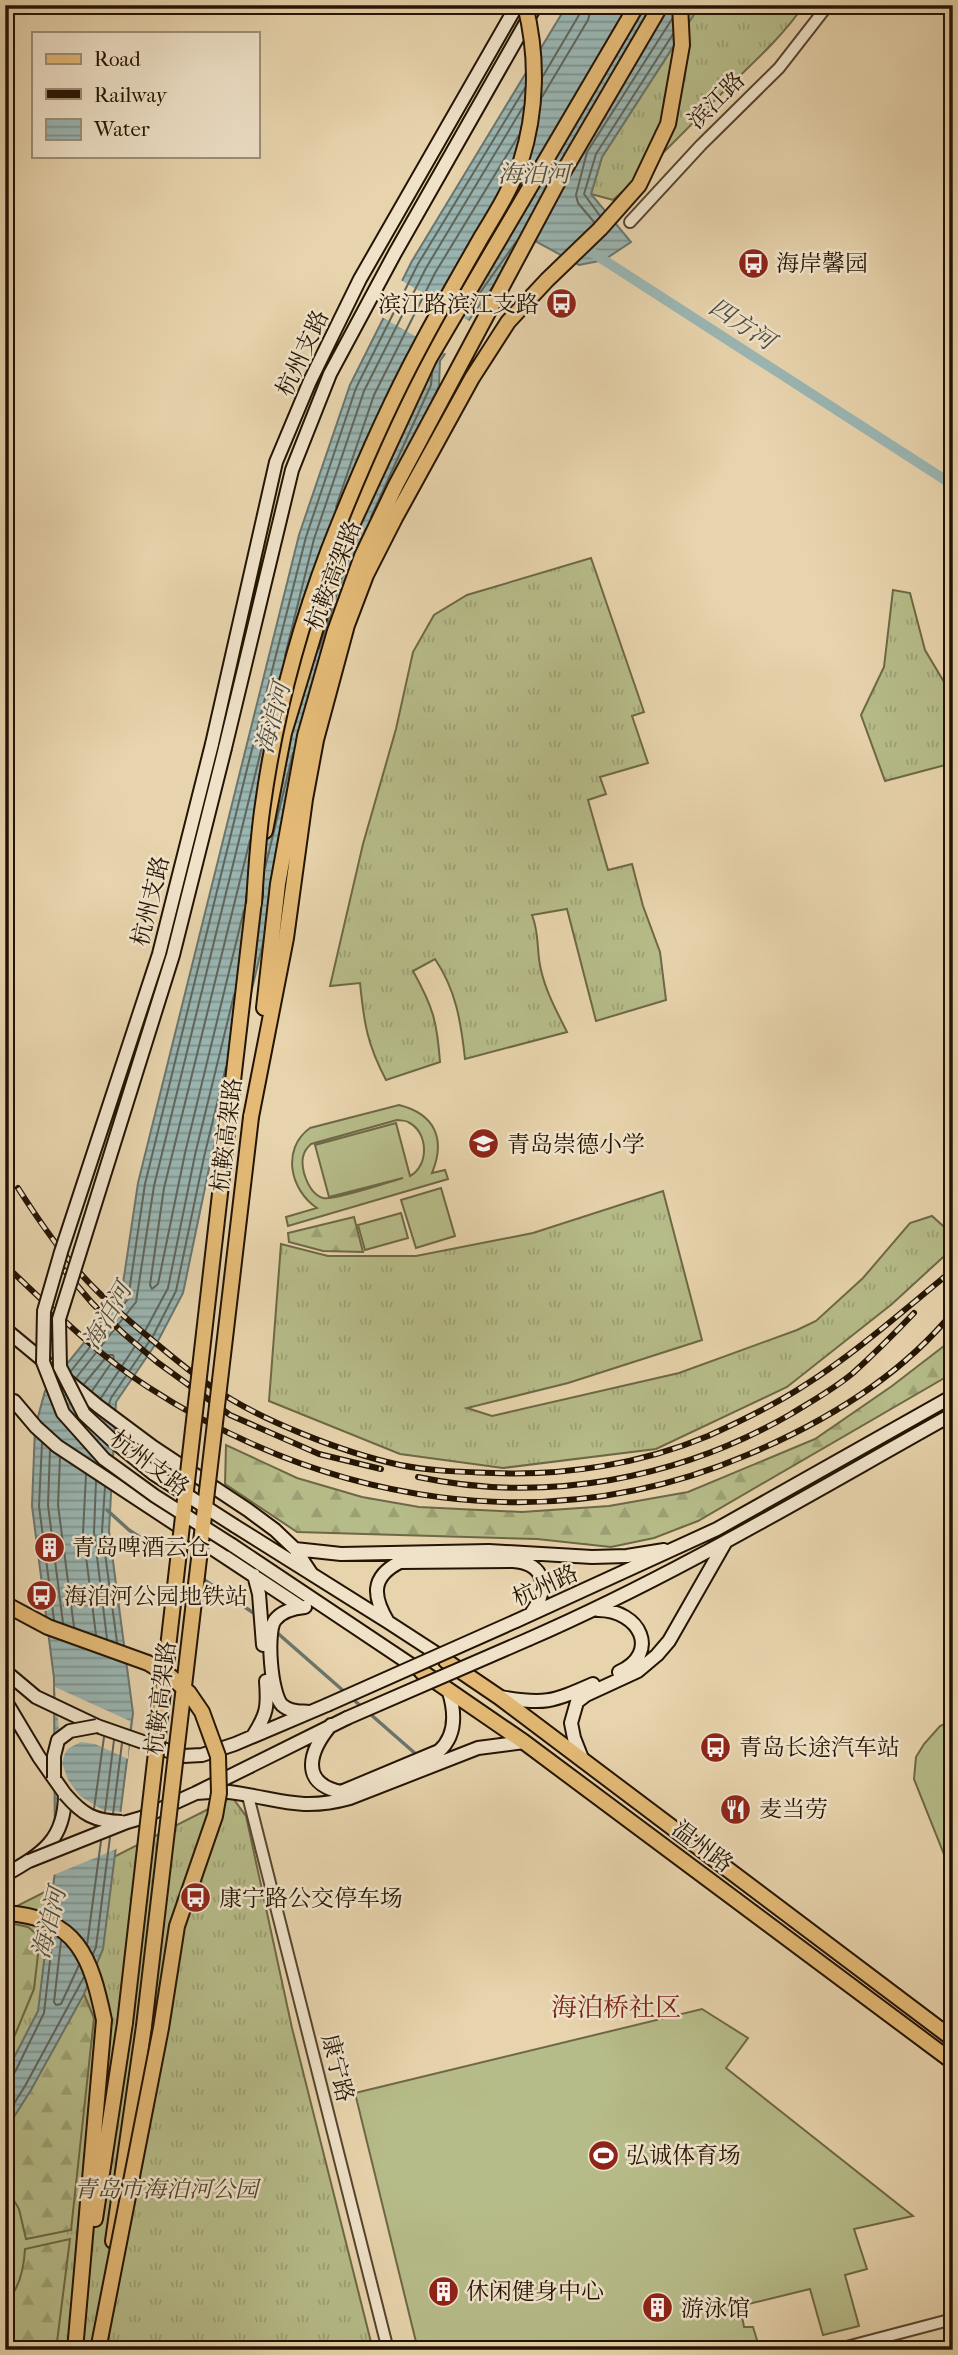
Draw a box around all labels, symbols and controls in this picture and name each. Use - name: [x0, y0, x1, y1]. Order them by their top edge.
- legend: [32, 32, 259, 158]
- text: Road: [94, 47, 141, 71]
- street label: 滨江路: [682, 66, 750, 134]
- text: Railway: [94, 83, 168, 107]
- text: Water: [93, 117, 150, 141]
- water label: 海泊河: [498, 160, 574, 188]
- bus stop icon: 海岸馨园: [736, 246, 770, 280]
- place label: 海岸馨园: [776, 250, 868, 277]
- bus stop icon: 滨江路滨江支路: [545, 287, 579, 321]
- place label: 滨江路滨江支路: [378, 291, 539, 318]
- water label: 四方河: [704, 293, 783, 358]
- street label: 杭州支路: [271, 306, 334, 401]
- street label: 杭鞍高架路: [300, 517, 367, 634]
- water label: 海泊河: [250, 676, 297, 756]
- street label: 杭州支路: [126, 853, 175, 949]
- street label: 杭鞍高架路: [206, 1076, 247, 1194]
- school or university icon: 青岛崇德小学: [467, 1127, 501, 1161]
- place label: 青岛崇德小学: [507, 1131, 645, 1158]
- water label: 海泊河: [77, 1274, 139, 1354]
- street label: 杭州支路: [105, 1425, 195, 1502]
- building icon: 青岛啤酒云仓: [32, 1530, 66, 1564]
- place label: 青岛啤酒云仓: [72, 1534, 210, 1561]
- street label: 杭州路: [508, 1559, 582, 1612]
- bus stop icon: 海泊河公园地铁站: [24, 1579, 58, 1613]
- place label: 海泊河公园地铁站: [64, 1583, 248, 1610]
- street label: 杭鞍高架路: [140, 1639, 181, 1757]
- bus stop icon: 青岛长途汽车站: [699, 1730, 733, 1764]
- place label: 青岛长途汽车站: [739, 1734, 900, 1761]
- restaurant icon: 麦当劳: [719, 1792, 753, 1826]
- place label: 麦当劳: [759, 1796, 828, 1823]
- street label: 温州路: [667, 1815, 738, 1878]
- water label: 海泊河: [27, 1881, 72, 1961]
- bus stop icon: 康宁路公交停车场: [179, 1881, 213, 1915]
- place label: 康宁路公交停车场: [219, 1885, 403, 1912]
- district label: 海泊桥社区: [551, 1992, 681, 2023]
- street label: 康宁路: [316, 2031, 359, 2105]
- sports icon: 弘诚体育场: [586, 2138, 620, 2172]
- place label: 弘诚体育场: [626, 2142, 741, 2169]
- park label: 青岛市海泊河公园: [74, 2176, 262, 2203]
- building icon: 休闲健身中心: [426, 2274, 460, 2308]
- place label: 休闲健身中心: [466, 2278, 604, 2305]
- building icon: 游泳馆: [641, 2291, 675, 2325]
- place label: 游泳馆: [681, 2295, 750, 2322]

